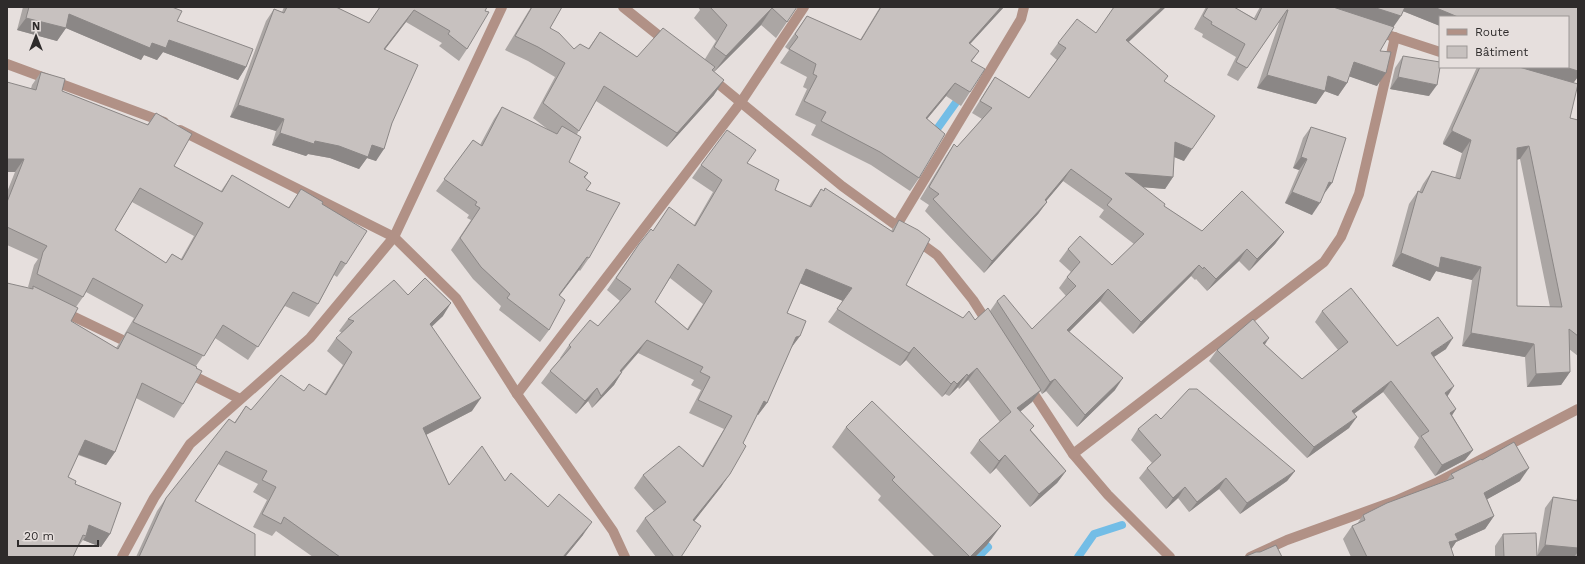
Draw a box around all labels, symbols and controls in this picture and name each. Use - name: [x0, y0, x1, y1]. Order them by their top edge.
- north arrow: [16, 16, 56, 56]
- legend: [1439, 16, 1569, 68]
- text: N: [32, 20, 40, 33]
- text: Route: [1475, 25, 1509, 39]
- text: Bâtiment: [1475, 45, 1528, 59]
- scale bar: [18, 522, 98, 548]
- text: 20 m: [24, 529, 54, 543]

